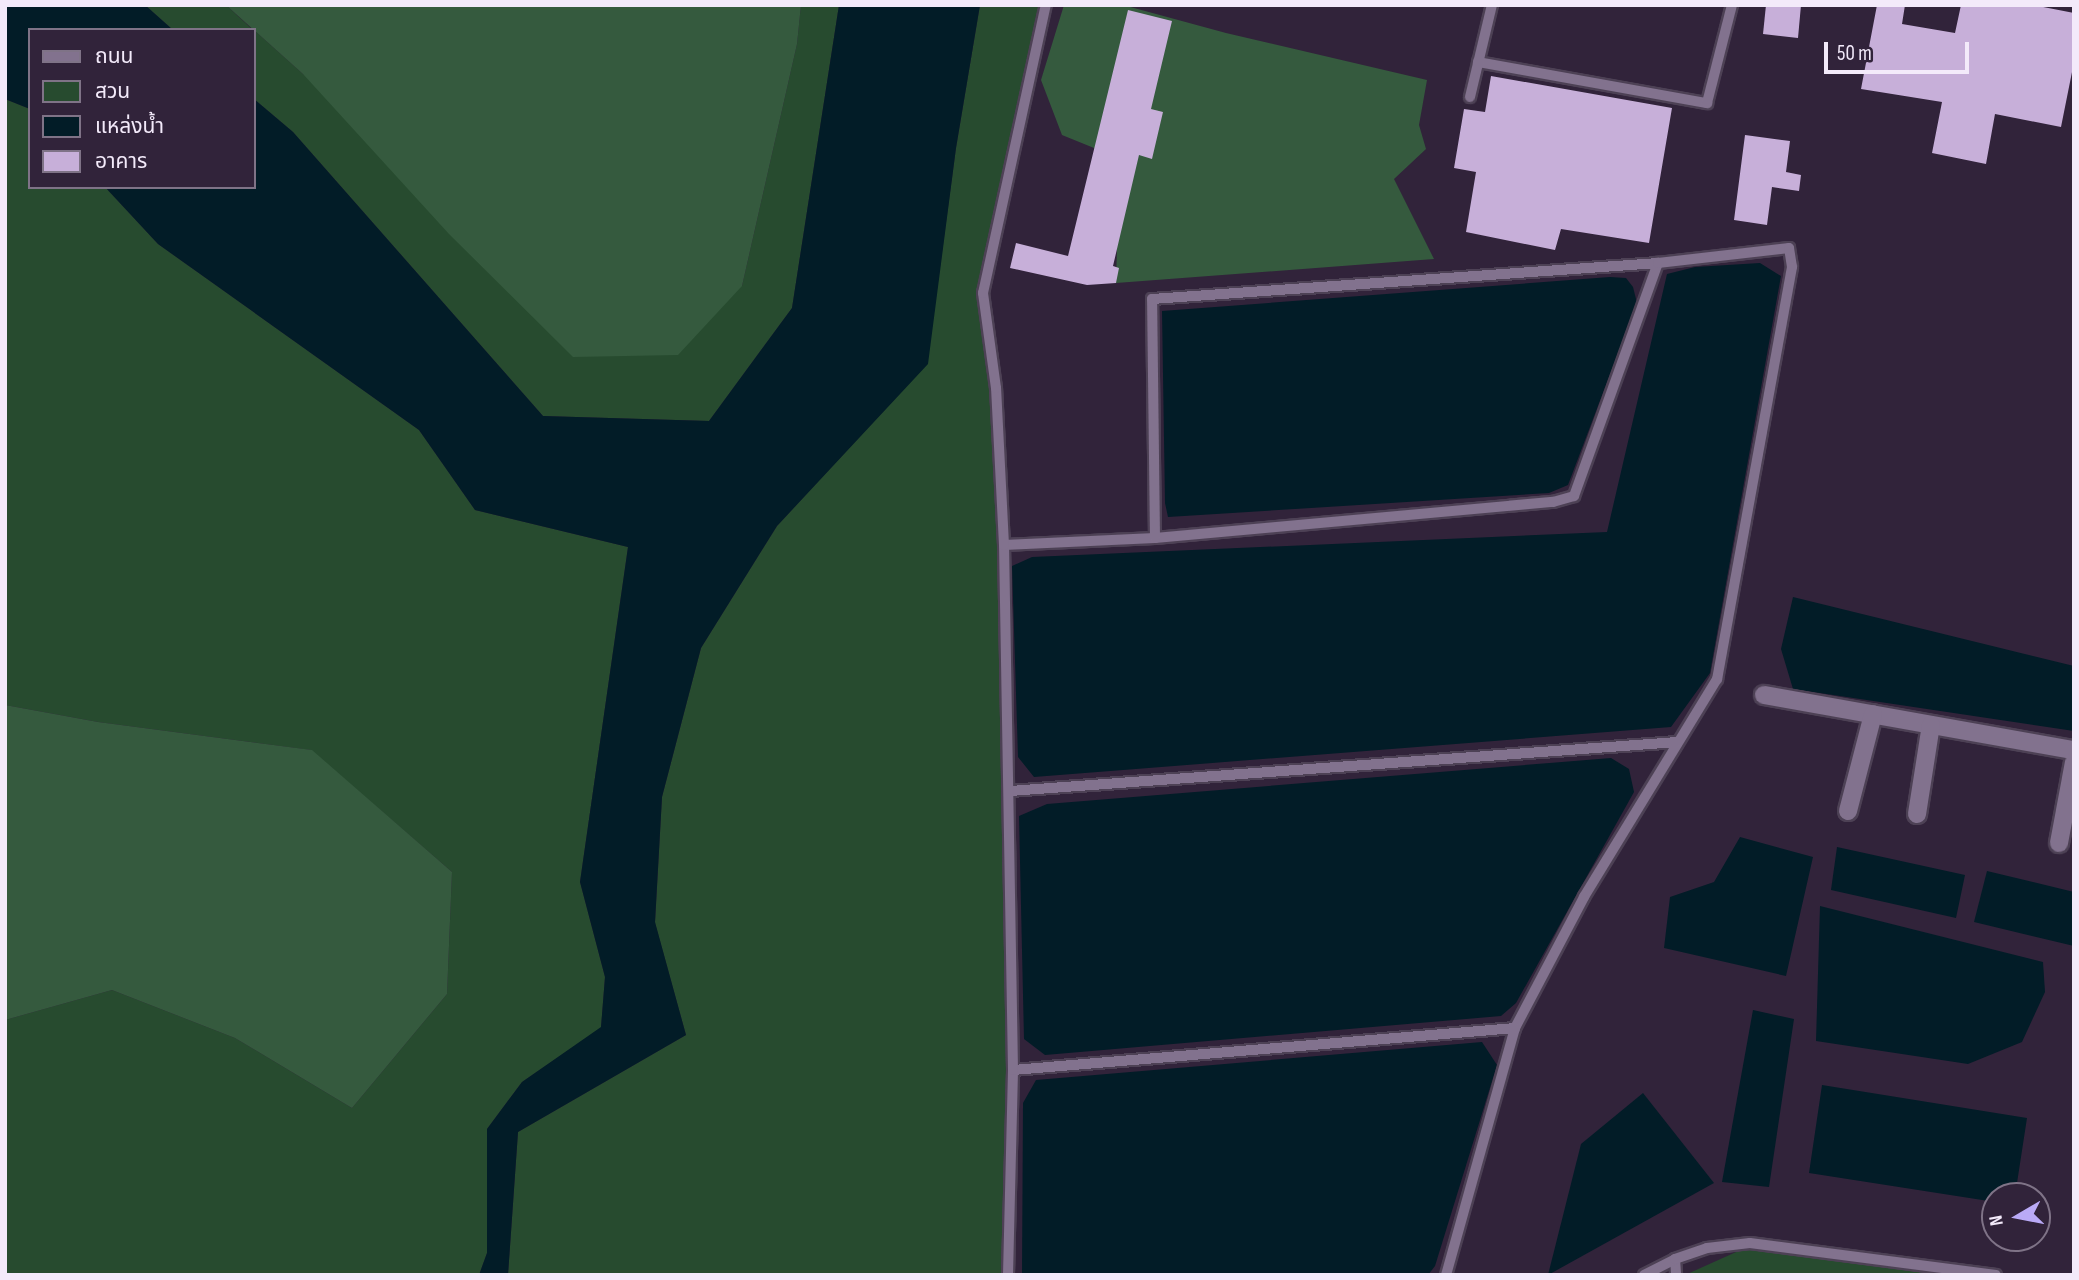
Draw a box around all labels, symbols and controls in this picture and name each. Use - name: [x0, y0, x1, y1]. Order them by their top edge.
- legend: [28, 28, 256, 189]
- scale bar: [1827, 28, 1972, 72]
- text: 50 m: [1837, 41, 1872, 66]
- text: ถนน: [95, 44, 133, 69]
- text: สวน: [95, 79, 130, 104]
- text: แหล่งน้ำ: [95, 114, 164, 139]
- text: อาคาร: [95, 149, 147, 174]
- north arrow: [1981, 1182, 2051, 1252]
- text: N: [1985, 1213, 2009, 1227]

